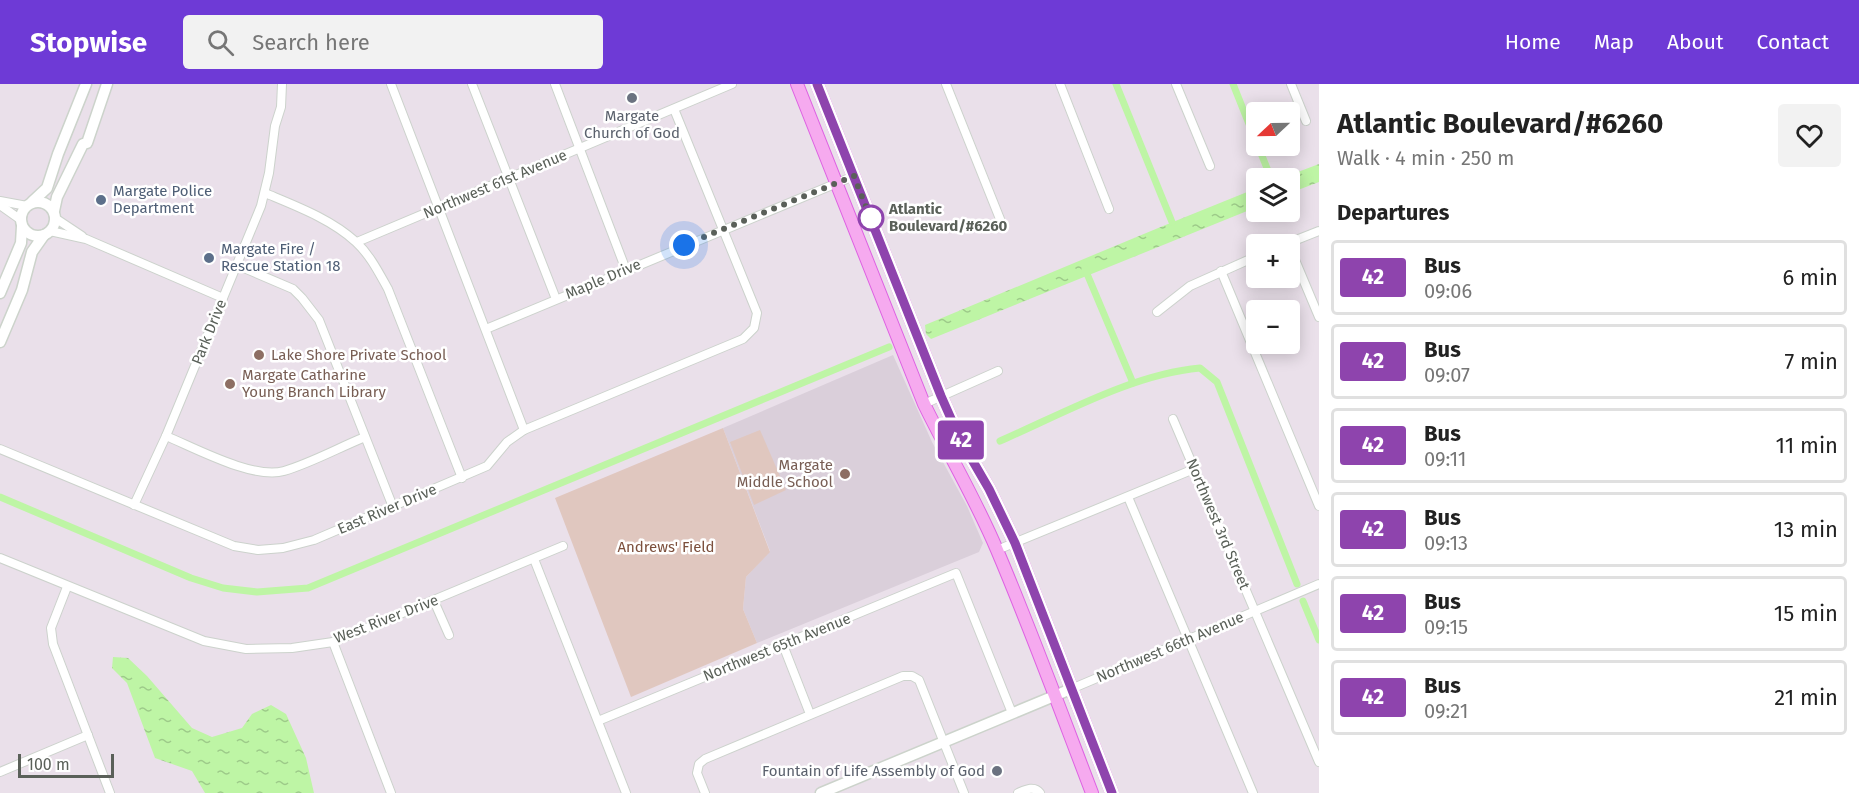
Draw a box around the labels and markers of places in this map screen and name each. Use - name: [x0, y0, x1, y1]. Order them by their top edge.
- marker: Margate Church of God: [625, 91, 639, 105]
- place label: Margate Church of God: [584, 107, 680, 142]
- place label: Margate Police Department: [113, 182, 212, 217]
- marker: Margate Police Department: [94, 193, 108, 207]
- place label: Atlantic Boulevard/#6260: [888, 200, 1008, 235]
- marker: Atlantic Boulevard/#6260: [858, 205, 884, 231]
- place label: Margate Fire / Rescue Station 18: [221, 240, 341, 275]
- marker: Margate Fire / Rescue Station 18: [202, 251, 216, 265]
- place label: Lake Shore Private School: [271, 346, 447, 364]
- marker: Lake Shore Private School: [252, 348, 266, 362]
- place label: Margate Catharine Young Branch Library: [242, 366, 387, 401]
- marker: Margate Catharine Young Branch Library: [223, 377, 237, 391]
- place label: Margate Middle School: [737, 456, 834, 491]
- marker: Margate Middle School: [838, 467, 852, 481]
- place label: Fountain of Life Assembly of God: [762, 762, 985, 780]
- marker: Fountain of Life Assembly of God: [990, 764, 1004, 778]

